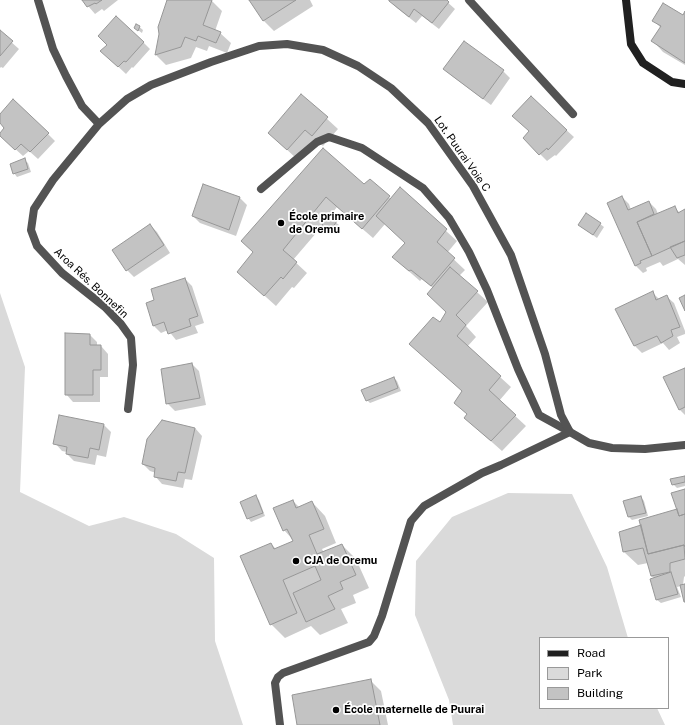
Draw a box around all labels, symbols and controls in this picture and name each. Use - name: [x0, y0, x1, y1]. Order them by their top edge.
- street label: Lot. Puurai Voie C: [431, 114, 493, 194]
- place label: École primaire de Oremu: [289, 210, 364, 236]
- marker: École primaire de Oremu: [276, 218, 286, 228]
- street label: Aroa Rés. Bonnefin: [51, 245, 131, 321]
- place label: CJA de Oremu: [304, 554, 377, 568]
- marker: CJA de Oremu: [291, 556, 301, 566]
- legend: [539, 637, 669, 709]
- text: Road: [577, 646, 605, 660]
- text: Park: [577, 666, 603, 680]
- text: Building: [577, 686, 623, 700]
- place label: École maternelle de Puurai: [344, 703, 484, 717]
- marker: École maternelle de Puurai: [331, 705, 341, 715]

